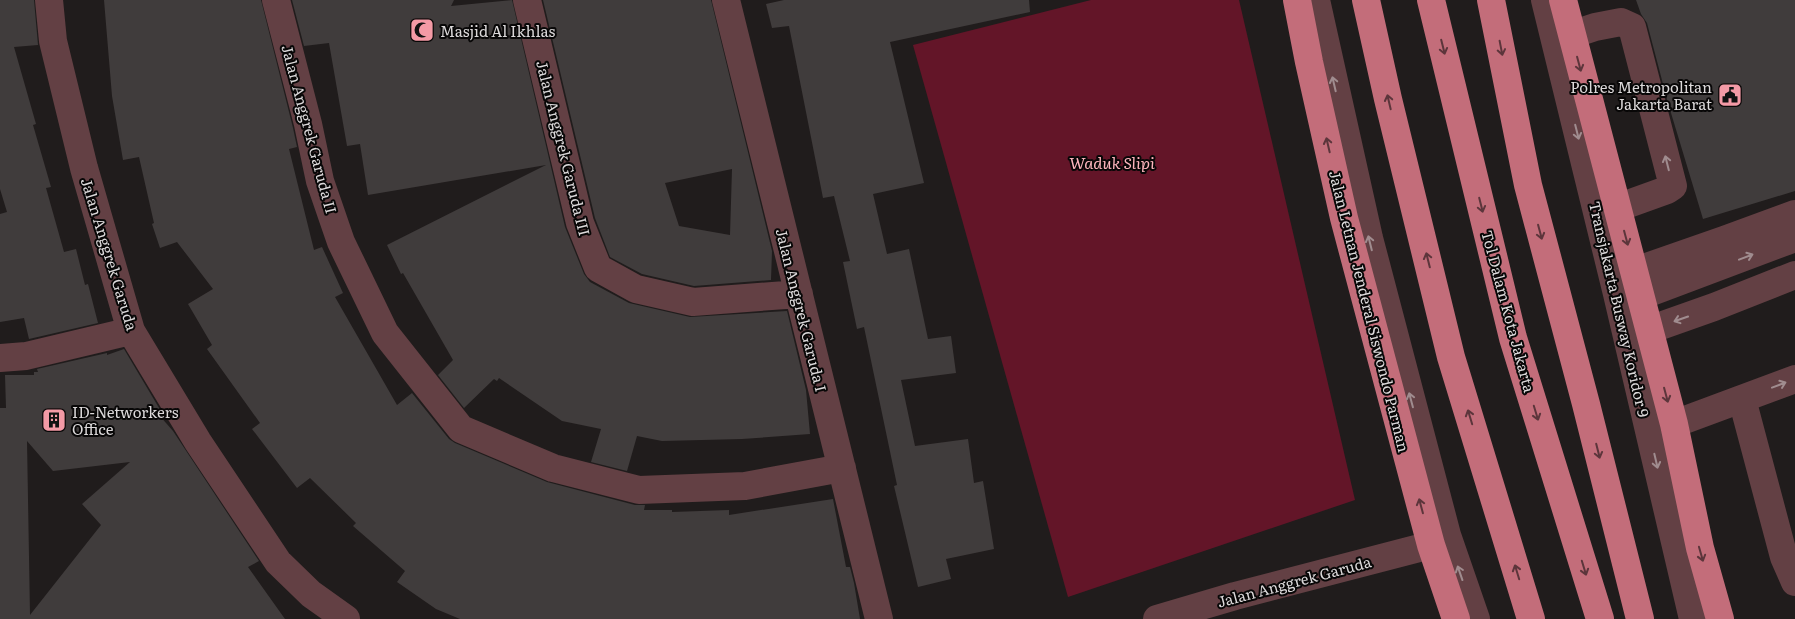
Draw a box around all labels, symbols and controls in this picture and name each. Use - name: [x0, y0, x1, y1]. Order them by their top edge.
- mosque icon: Masjid Al Ikhlas: [409, 17, 435, 43]
- place label: Masjid Al Ikhlas: [440, 19, 555, 42]
- one-way arrow: [1439, 39, 1448, 55]
- one-way arrow: [1496, 39, 1506, 55]
- street label: Jalan Anggrek Garuda II: [276, 42, 344, 216]
- one-way arrow: [1575, 56, 1584, 72]
- street label: Jalan Anggrek Garuda III: [531, 58, 597, 238]
- place label: Polres Metropolitan Jakarta Barat: [1570, 75, 1712, 115]
- one-way arrow: [1329, 76, 1338, 92]
- public building icon: Polres Metropolitan Jakarta Barat: [1717, 82, 1743, 108]
- one-way arrow: [1384, 95, 1393, 111]
- one-way arrow: [1573, 124, 1583, 140]
- one-way arrow: [1323, 137, 1332, 153]
- water label: Waduk Slipi: [1069, 150, 1155, 174]
- one-way arrow: [1662, 156, 1672, 172]
- street label: Jalan Letnan Jenderal Siswondo Parman: [1324, 168, 1416, 454]
- street label: Jalan Anggrek Garuda: [76, 175, 144, 334]
- one-way arrow: [1477, 197, 1486, 213]
- street label: Transjakarta Busway Koridor 9: [1584, 199, 1656, 419]
- one-way arrow: [1536, 224, 1546, 240]
- street label: Jalan Anggrek Garuda I: [771, 226, 833, 394]
- street label: Tol Dalam Kota Jakarta: [1476, 227, 1542, 396]
- one-way arrow: [1621, 230, 1631, 246]
- one-way arrow: [1365, 235, 1374, 251]
- one-way arrow: [1423, 252, 1432, 268]
- one-way arrow: [1738, 252, 1754, 261]
- one-way arrow: [1673, 314, 1689, 324]
- one-way arrow: [1770, 380, 1786, 389]
- one-way arrow: [1662, 387, 1671, 403]
- one-way arrow: [1406, 392, 1415, 408]
- place label: ID-Networkers Office: [72, 400, 179, 440]
- one-way arrow: [1532, 405, 1542, 421]
- building icon: ID-Networkers Office: [41, 407, 67, 433]
- one-way arrow: [1464, 409, 1474, 425]
- one-way arrow: [1594, 443, 1603, 459]
- one-way arrow: [1652, 452, 1661, 468]
- one-way arrow: [1415, 498, 1425, 514]
- one-way arrow: [1697, 546, 1707, 562]
- street label: Jalan Anggrek Garuda: [1214, 549, 1375, 613]
- one-way arrow: [1580, 560, 1590, 576]
- one-way arrow: [1511, 565, 1521, 581]
- one-way arrow: [1455, 566, 1464, 581]

